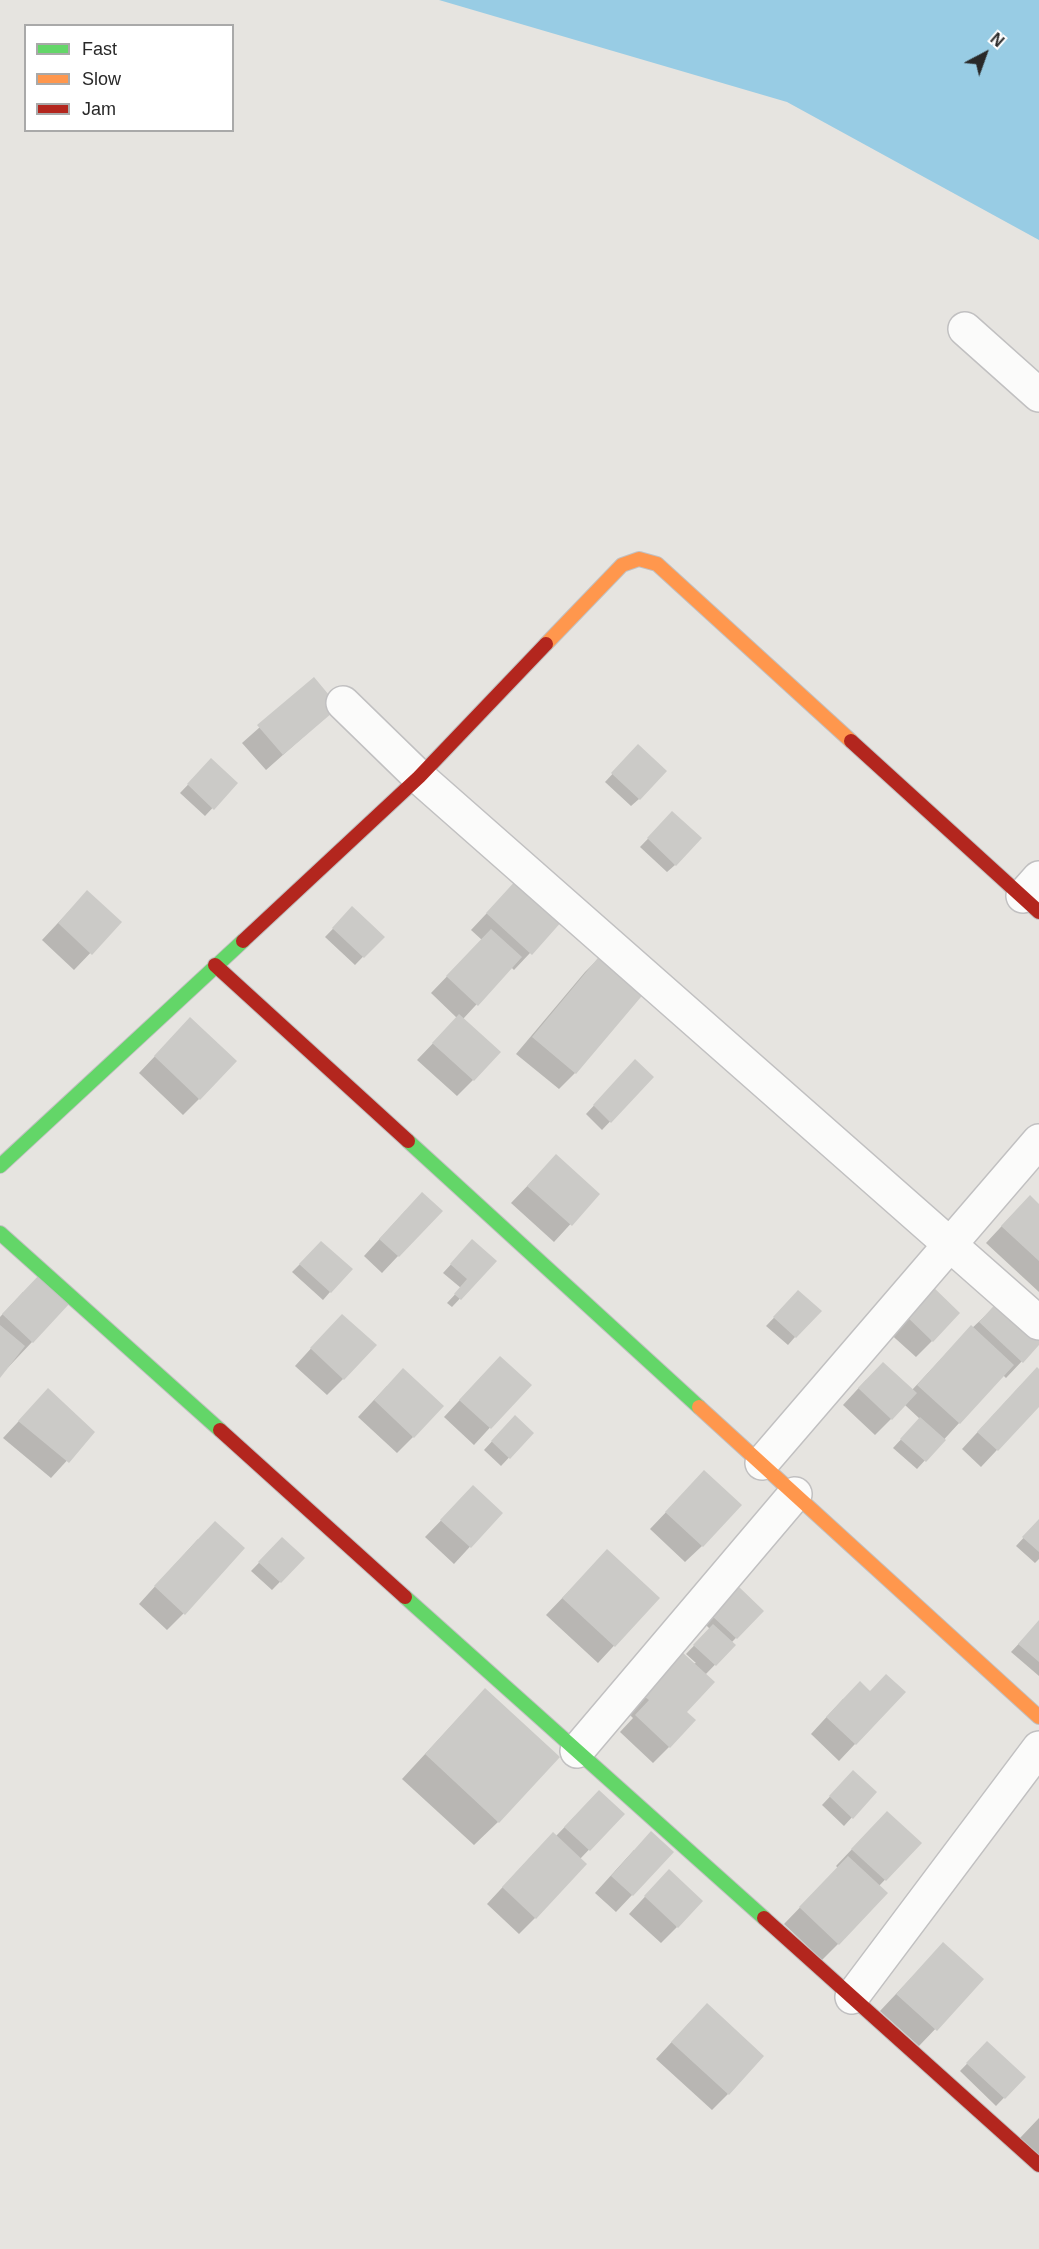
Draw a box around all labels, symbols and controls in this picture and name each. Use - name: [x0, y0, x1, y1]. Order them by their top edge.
- legend: [24, 24, 234, 132]
- north arrow: [955, 24, 1015, 84]
- text: N: [987, 30, 1007, 50]
- text: Fast: [82, 39, 117, 59]
- text: Slow: [82, 69, 121, 89]
- text: Jam: [82, 99, 116, 119]

